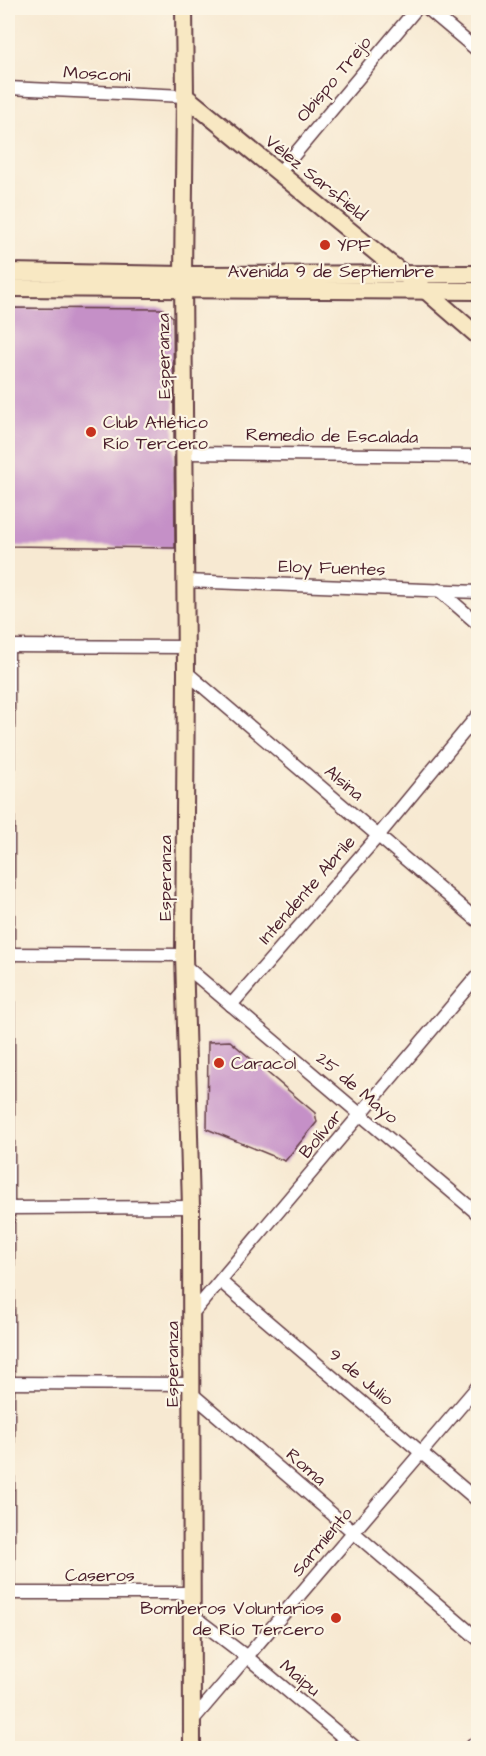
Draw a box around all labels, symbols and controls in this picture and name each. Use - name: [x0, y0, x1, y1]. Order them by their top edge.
- street label: Obispo Trejo: [291, 31, 377, 127]
- street label: Mosconi: [63, 60, 132, 88]
- street label: Vélez Sarsfield: [260, 129, 372, 227]
- place label: YPF: [337, 233, 371, 258]
- marker: YPF: [318, 238, 332, 252]
- street label: Avenida 9 de Septiembre: [228, 259, 434, 284]
- street label: Esperanza: [151, 313, 177, 399]
- place label: Club Atlético Río Tercero: [103, 410, 208, 456]
- street label: Remedio de Escalada: [246, 422, 418, 450]
- marker: Club Atlético Río Tercero: [84, 425, 98, 439]
- street label: Eloy Fuentes: [278, 554, 386, 583]
- street label: Alsina: [319, 759, 369, 807]
- street label: Intendente Abrile: [253, 830, 361, 950]
- street label: Esperanza: [153, 835, 178, 921]
- street label: 25 de Mayo: [310, 1046, 404, 1131]
- place label: Caracol: [231, 1051, 297, 1076]
- marker: Caracol: [212, 1056, 226, 1070]
- street label: Bolívar: [293, 1104, 349, 1164]
- street label: Esperanza: [160, 1321, 185, 1407]
- street label: 9 de Julio: [323, 1342, 399, 1412]
- street label: Roma: [280, 1442, 332, 1492]
- street label: Sarmiento: [286, 1502, 358, 1582]
- street label: Caseros: [65, 1563, 135, 1588]
- place label: Bomberos Voluntarios de Río Tercero: [140, 1596, 324, 1642]
- marker: Bomberos Voluntarios de Río Tercero: [329, 1611, 343, 1625]
- street label: Maipu: [274, 1654, 326, 1702]

